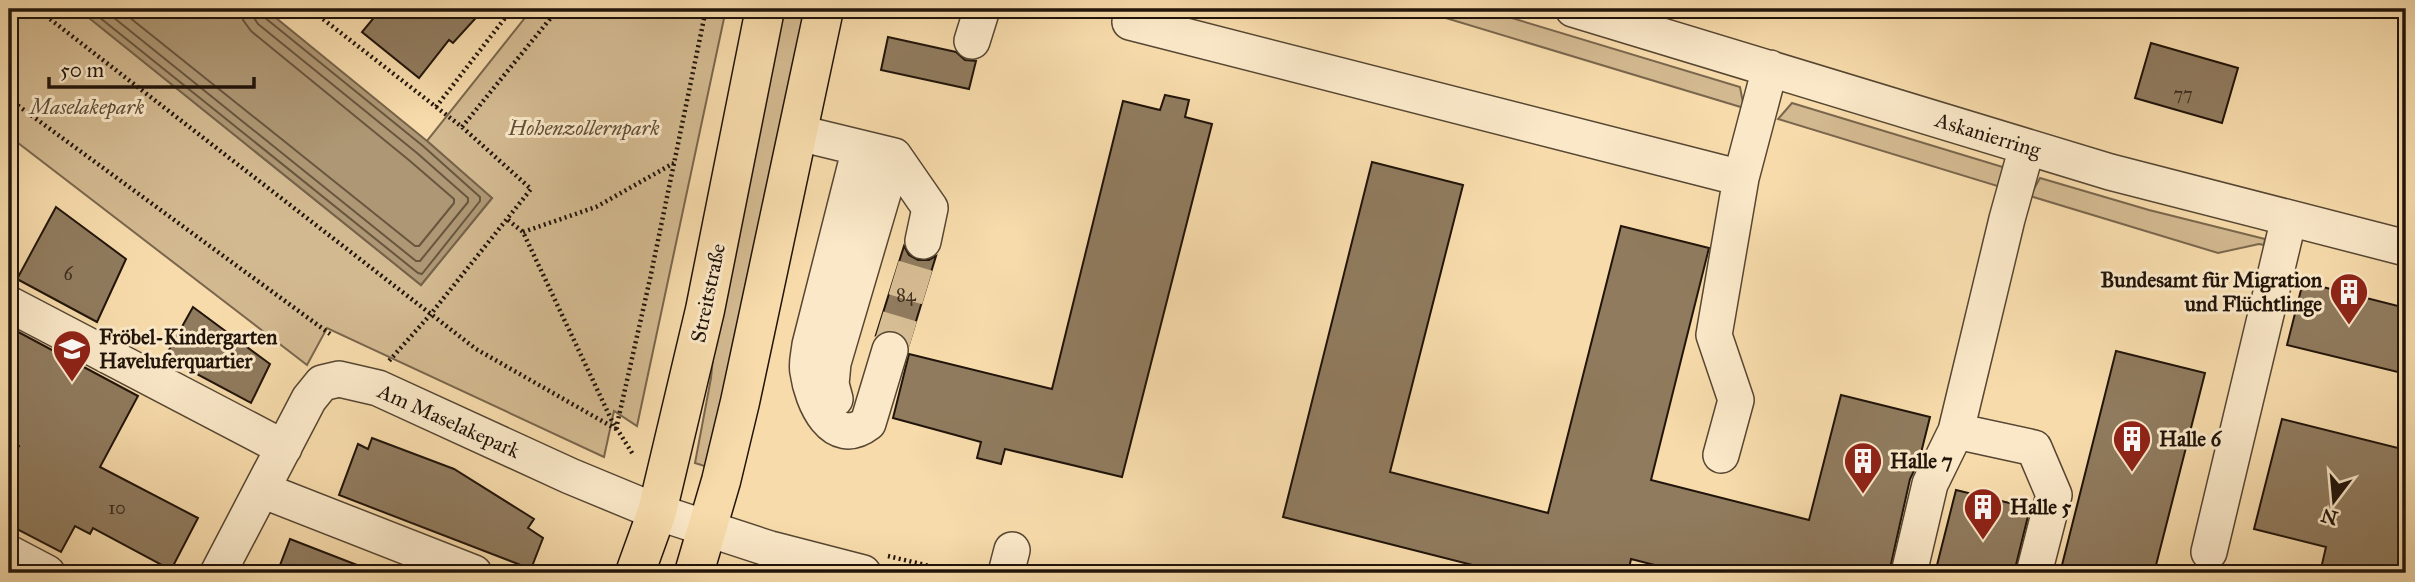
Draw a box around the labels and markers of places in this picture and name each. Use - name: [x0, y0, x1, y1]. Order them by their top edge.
- place label: Bundesamt für Migration und Flüchtlinge: [2100, 267, 2323, 317]
- building icon: Bundesamt für Migration und Flüchtlinge: [2328, 271, 2370, 326]
- place label: Fröbel-Kindergarten Haveluferquartier: [99, 324, 278, 374]
- school or university icon: Fröbel-Kindergarten Haveluferquartier: [51, 328, 93, 383]
- building icon: Halle 6: [2111, 418, 2153, 473]
- place label: Halle 6: [2159, 426, 2223, 452]
- building icon: Halle 7: [1842, 440, 1884, 495]
- place label: Halle 7: [1890, 448, 1953, 474]
- building icon: Halle 5: [1962, 486, 2004, 541]
- place label: Halle 5: [2010, 494, 2072, 520]

